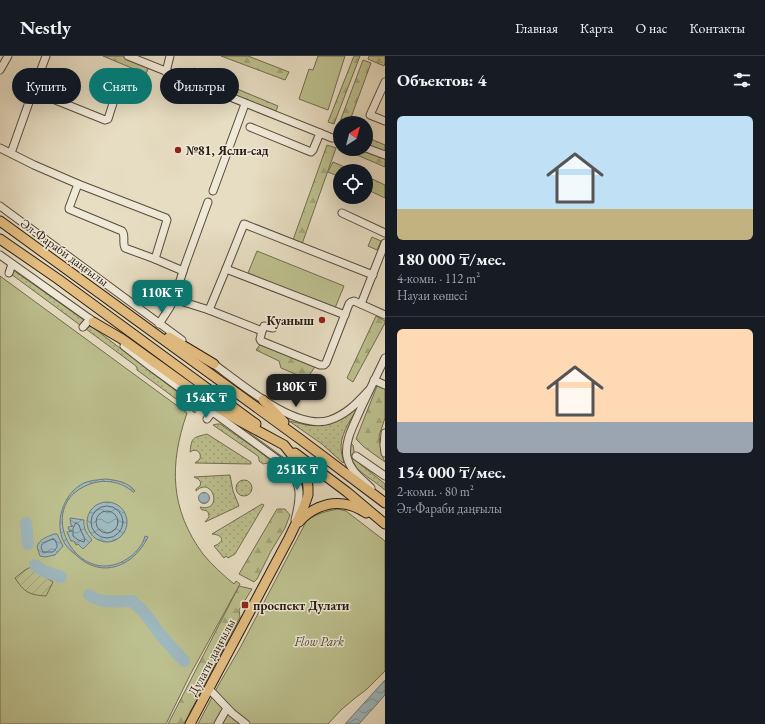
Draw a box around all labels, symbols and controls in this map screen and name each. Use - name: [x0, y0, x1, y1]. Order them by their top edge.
- text: Nestly: [20, 15, 71, 40]
- text: Главная: [515, 19, 558, 37]
- text: Карта: [580, 19, 613, 37]
- text: О нас: [635, 19, 667, 37]
- text: Контакты: [689, 19, 745, 37]
- chip: Купить: [12, 68, 81, 104]
- chip: Снять: [89, 68, 152, 104]
- chip: Фильтры: [160, 68, 239, 104]
- text: Объектов: 4: [397, 69, 487, 91]
- icon: filters: [731, 69, 753, 91]
- north arrow: [333, 116, 373, 156]
- map controls: [333, 116, 373, 204]
- place label: №81, Ясли-сад: [186, 142, 269, 159]
- icon: home: [539, 142, 611, 214]
- marker: №81, Ясли-сад: [173, 145, 183, 155]
- button: locate: [333, 164, 373, 204]
- street label: Әл-Фараби даңғылы: [17, 215, 112, 290]
- text: 180 000 ₸/мес.: [397, 248, 506, 270]
- text: 4-комн. · 112 m²: [397, 270, 480, 287]
- pin: 110K ₸: [129, 280, 195, 314]
- text: 110K ₸: [141, 284, 183, 301]
- text: Науаи көшесі: [397, 287, 468, 304]
- place label: Куаныш: [267, 312, 314, 329]
- marker: Куаныш: [317, 315, 327, 325]
- icon: home: [539, 355, 611, 427]
- pin: 180K ₸: [263, 374, 329, 408]
- text: 180K ₸: [275, 378, 317, 395]
- pin: 154K ₸: [173, 385, 239, 419]
- text: 154K ₸: [185, 389, 227, 406]
- pin: 251K ₸: [264, 457, 330, 491]
- text: 251K ₸: [276, 461, 318, 478]
- text: 154 000 ₸/мес.: [397, 461, 506, 483]
- text: 2-комн. · 80 m²: [397, 483, 474, 500]
- text: Әл-Фараби даңғылы: [397, 500, 502, 517]
- place label: проспект Дулати: [253, 597, 350, 614]
- marker: проспект Дулати: [240, 600, 250, 610]
- street label: Дулати даңғылы: [184, 616, 239, 699]
- park label: Flow Park: [293, 633, 344, 650]

